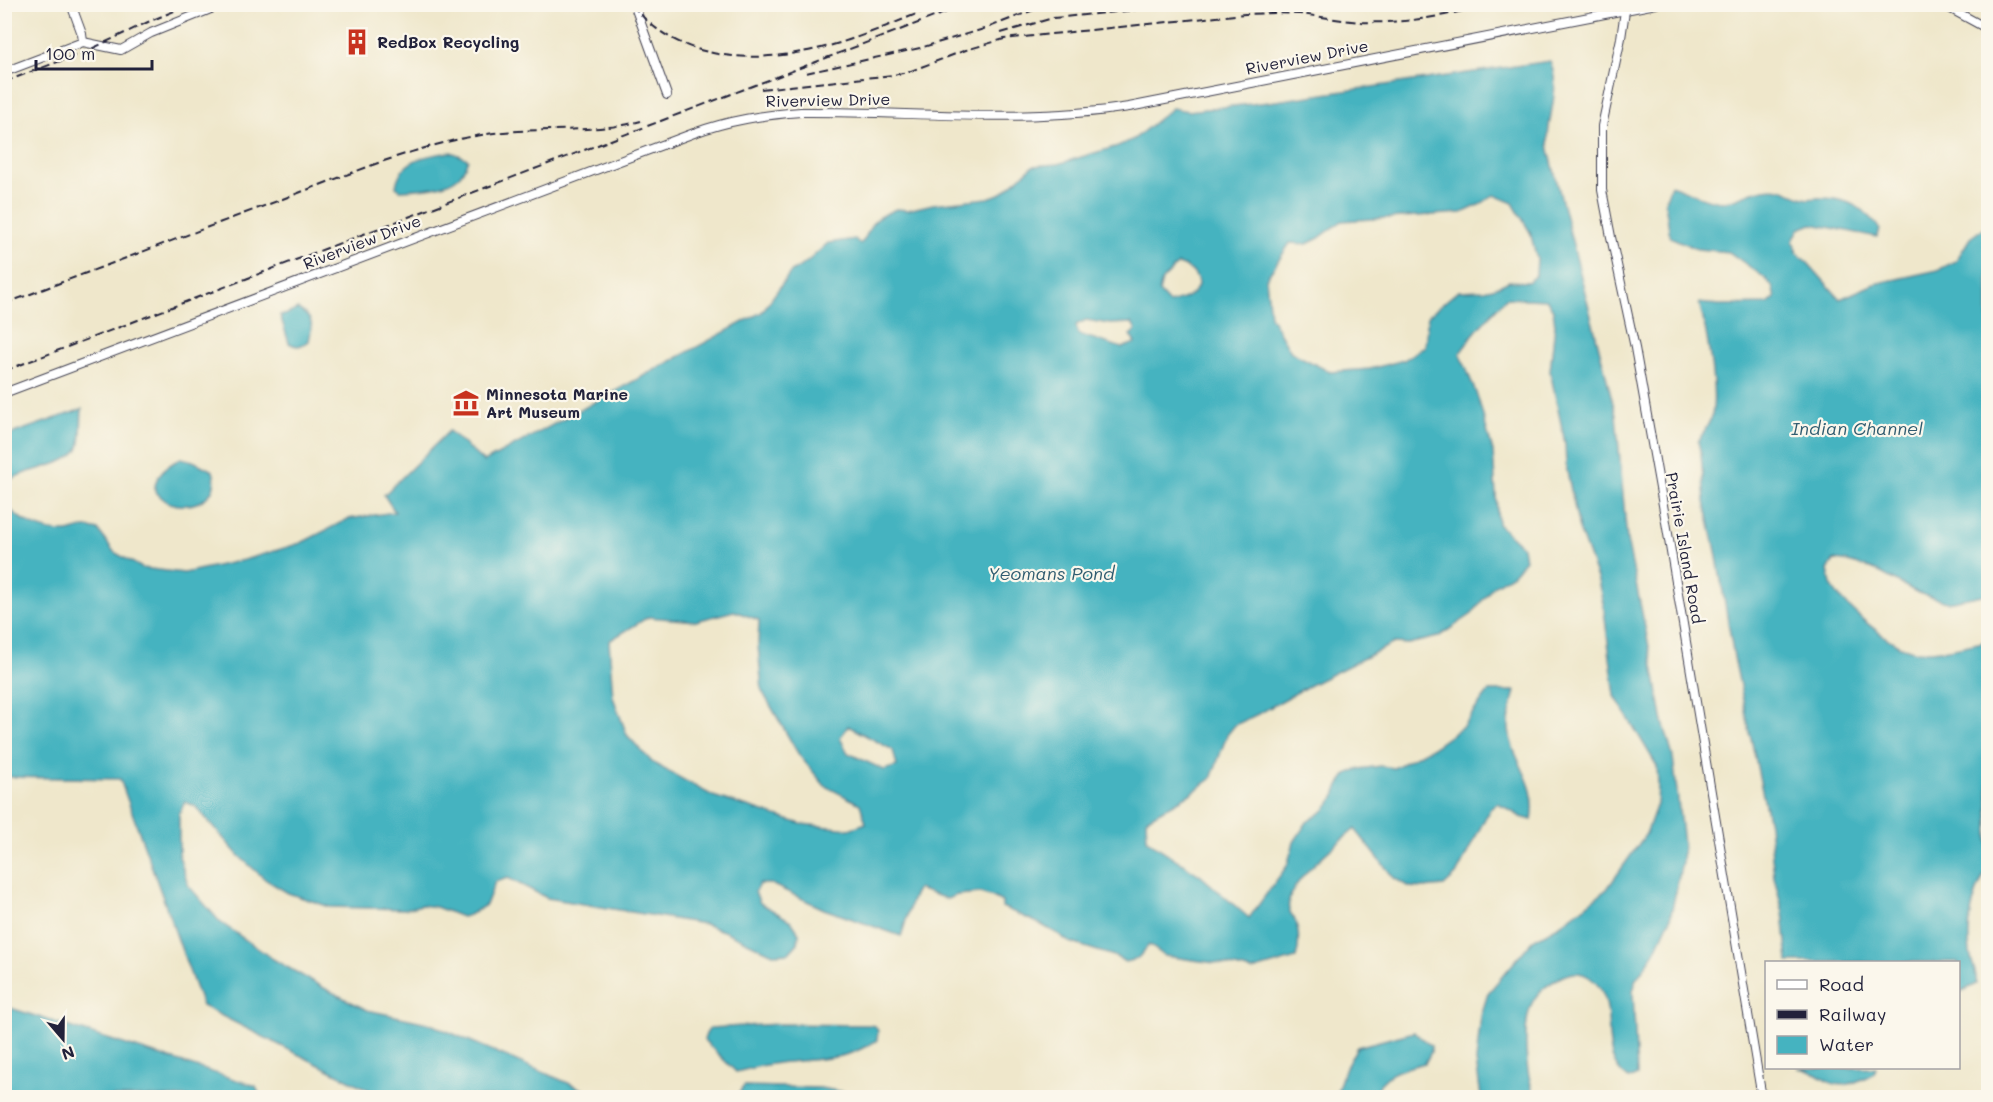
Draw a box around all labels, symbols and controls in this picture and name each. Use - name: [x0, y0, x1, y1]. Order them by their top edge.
- building icon: RedBox Recycling: [342, 27, 372, 57]
- place label: RedBox Recycling: [377, 31, 519, 52]
- scale bar: [36, 33, 152, 71]
- street label: Riverview Drive: [1244, 34, 1370, 79]
- text: 100 m: [45, 41, 95, 65]
- street label: Riverview Drive: [765, 88, 890, 111]
- street label: Riverview Drive: [300, 209, 424, 274]
- place label: Minnesota Marine Art Museum: [486, 383, 628, 422]
- museum icon: Minnesota Marine Art Museum: [451, 388, 481, 418]
- water label: Indian Channel: [1791, 416, 1923, 440]
- street label: Prairie Island Road: [1662, 471, 1709, 625]
- water label: Yeomans Pond: [988, 561, 1116, 585]
- legend: [1765, 961, 1960, 1069]
- text: Road: [1819, 972, 1864, 996]
- text: Railway: [1819, 1002, 1886, 1026]
- north arrow: [33, 1009, 93, 1069]
- text: Water: [1819, 1032, 1874, 1056]
- text: N: [59, 1042, 78, 1066]

